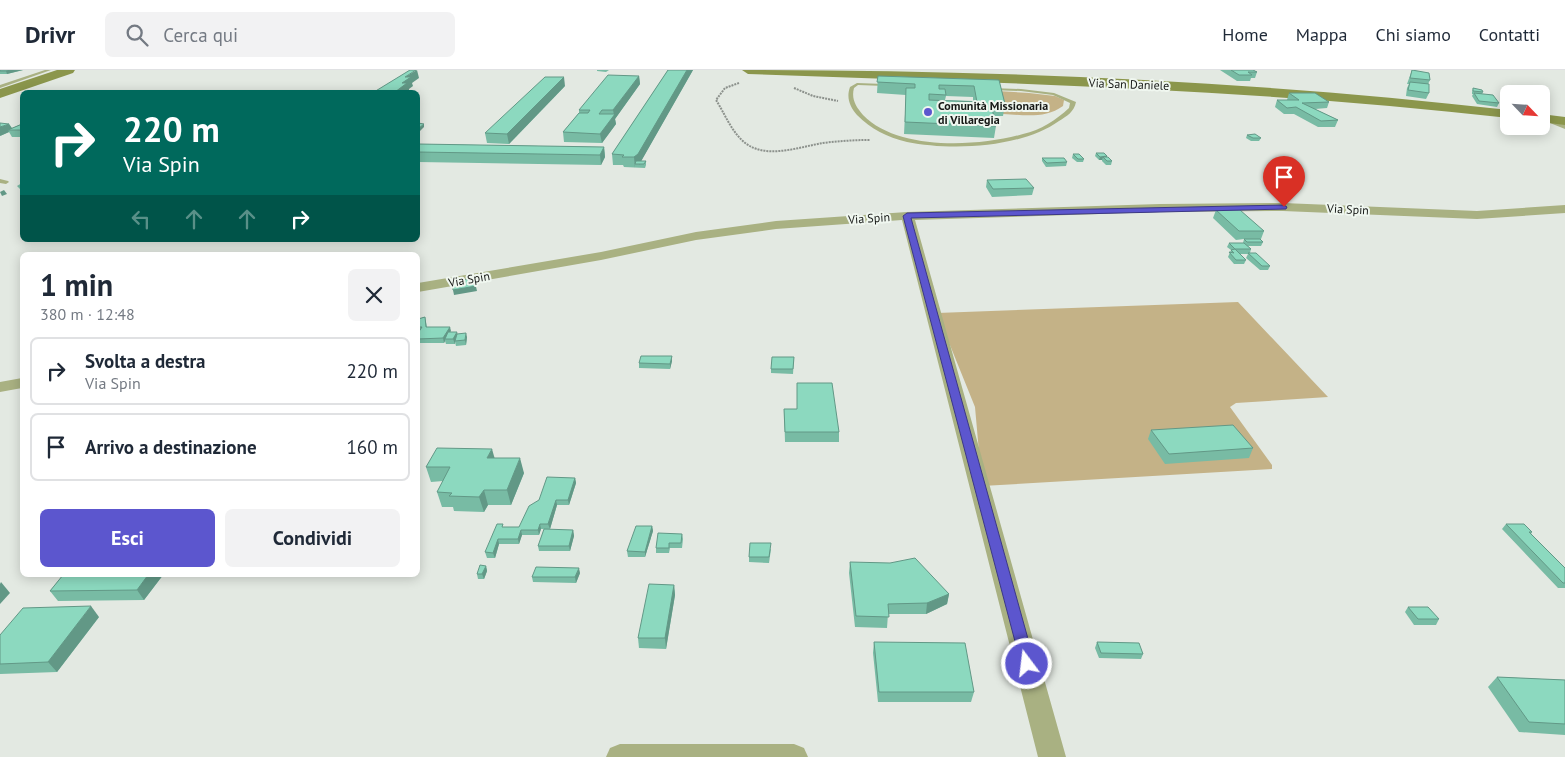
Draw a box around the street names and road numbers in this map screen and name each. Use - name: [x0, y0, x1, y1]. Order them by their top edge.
- street label: Via San Daniele: [1087, 75, 1170, 93]
- street label: Via Spin: [1326, 200, 1369, 218]
- street label: Via Spin: [847, 209, 890, 227]
- street label: Via Spin: [446, 268, 491, 290]

